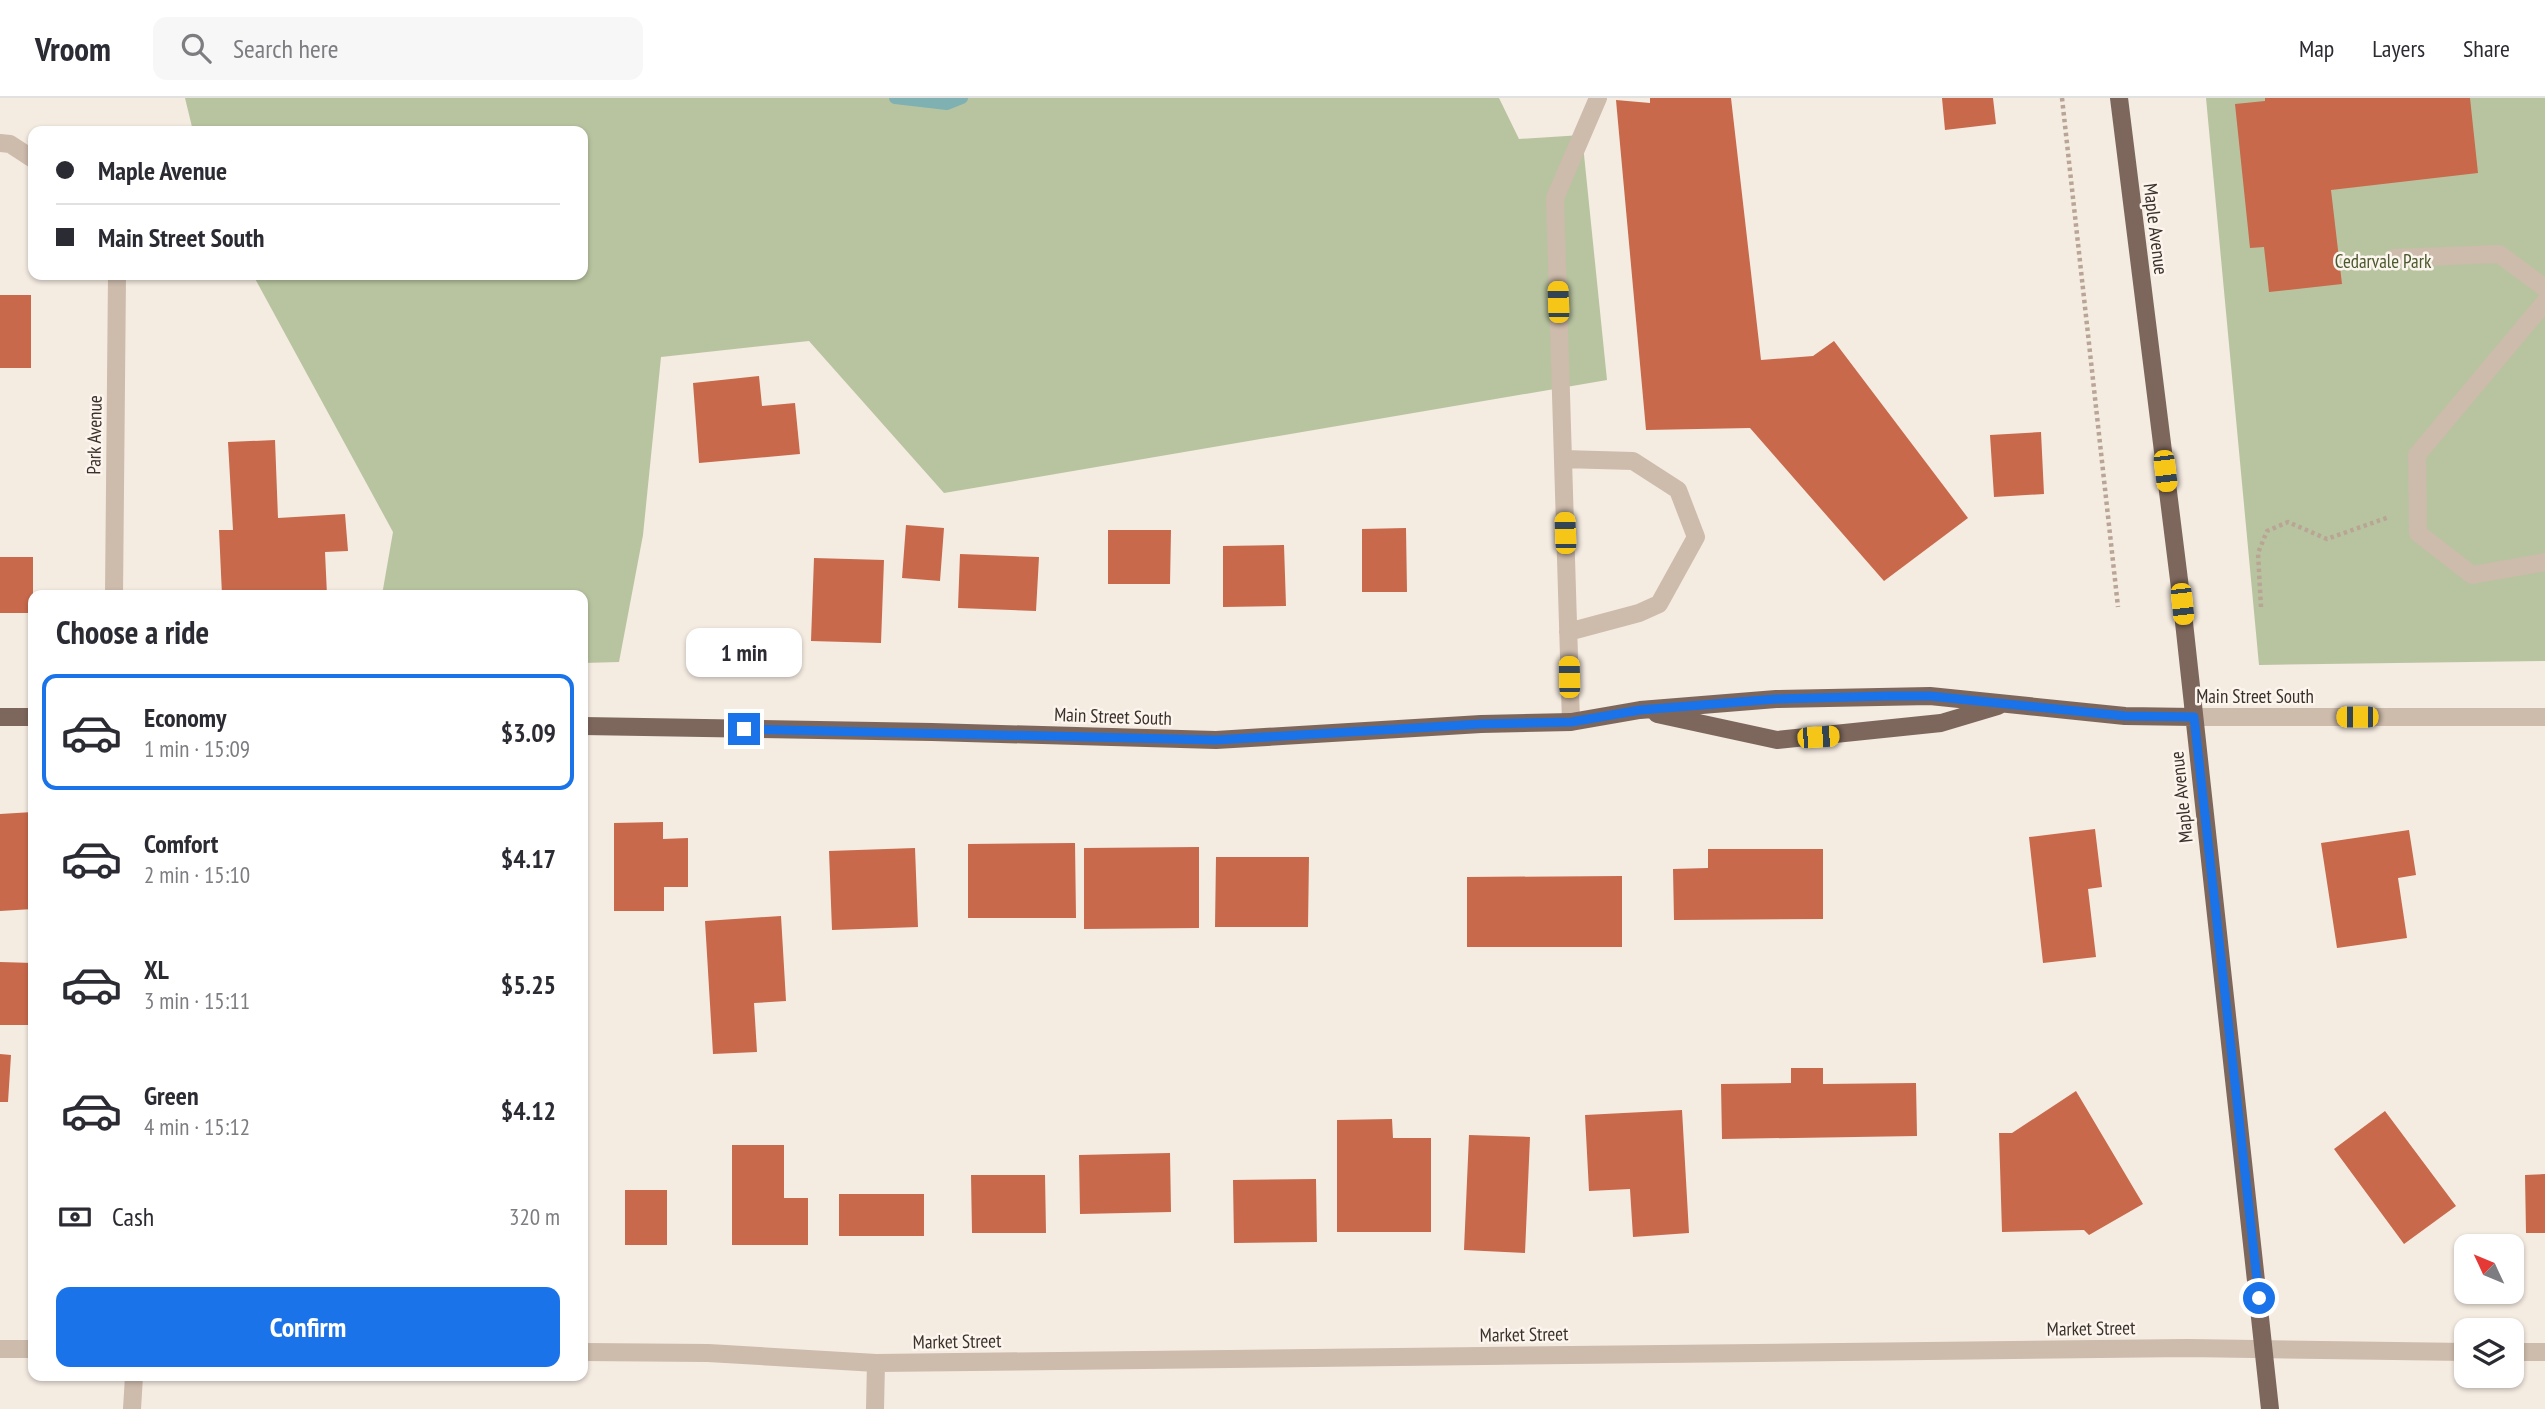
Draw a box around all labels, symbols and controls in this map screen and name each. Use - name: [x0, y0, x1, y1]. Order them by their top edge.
- search box: [153, 17, 643, 80]
- text: Vroom: [35, 27, 111, 70]
- icon: search: [177, 29, 215, 67]
- text: Search here: [233, 32, 339, 65]
- text: Map: [2299, 33, 2334, 64]
- text: Layers: [2372, 33, 2425, 64]
- text: Share: [2463, 33, 2510, 64]
- text: Maple Avenue: [98, 154, 227, 187]
- street label: Maple Avenue: [2138, 182, 2174, 276]
- text: Main Street South: [98, 221, 264, 254]
- park label: Cedarvale Park: [2335, 249, 2432, 273]
- car: [1547, 281, 1570, 323]
- street label: Park Avenue: [81, 395, 107, 475]
- car: [2153, 449, 2178, 493]
- car: [1554, 512, 1577, 554]
- car: [2170, 582, 2195, 626]
- text: Choose a ride: [56, 611, 209, 653]
- callout: 1 min: [686, 628, 802, 676]
- text: 1 min: [721, 638, 767, 667]
- car: [1559, 656, 1580, 698]
- street label: Main Street South: [2196, 684, 2314, 708]
- icon: car: [60, 701, 123, 764]
- text: Economy: [144, 701, 226, 734]
- street label: Main Street South: [1054, 702, 1172, 730]
- car: [2337, 707, 2379, 728]
- route end: [728, 713, 760, 745]
- text: $3.09: [501, 716, 556, 749]
- car: [1797, 725, 1840, 749]
- text: 1 min · 15:09: [144, 734, 250, 763]
- street label: Maple Avenue: [2164, 750, 2198, 844]
- icon: car: [60, 827, 123, 890]
- text: Comfort: [144, 827, 218, 860]
- text: $4.17: [501, 842, 556, 875]
- text: 2 min · 15:10: [144, 860, 250, 889]
- icon: car: [60, 953, 123, 1016]
- text: XL: [144, 953, 169, 986]
- text: $5.25: [501, 968, 556, 1001]
- text: 3 min · 15:11: [144, 986, 250, 1015]
- icon: car: [60, 1079, 123, 1142]
- text: Green: [144, 1079, 199, 1112]
- text: $4.12: [501, 1094, 556, 1127]
- text: 4 min · 15:12: [144, 1112, 250, 1141]
- icon: cash: [56, 1198, 94, 1236]
- text: Cash: [112, 1200, 154, 1233]
- text: 320 m: [509, 1202, 560, 1231]
- north arrow: [2454, 1234, 2524, 1304]
- map controls: [2454, 1234, 2524, 1388]
- route start: [2243, 1282, 2275, 1314]
- button: Confirm: [56, 1287, 560, 1367]
- street label: Market Street: [2047, 1315, 2136, 1341]
- button: layers: [2454, 1318, 2524, 1388]
- street label: Market Street: [1480, 1321, 1569, 1347]
- street label: Market Street: [913, 1328, 1002, 1354]

